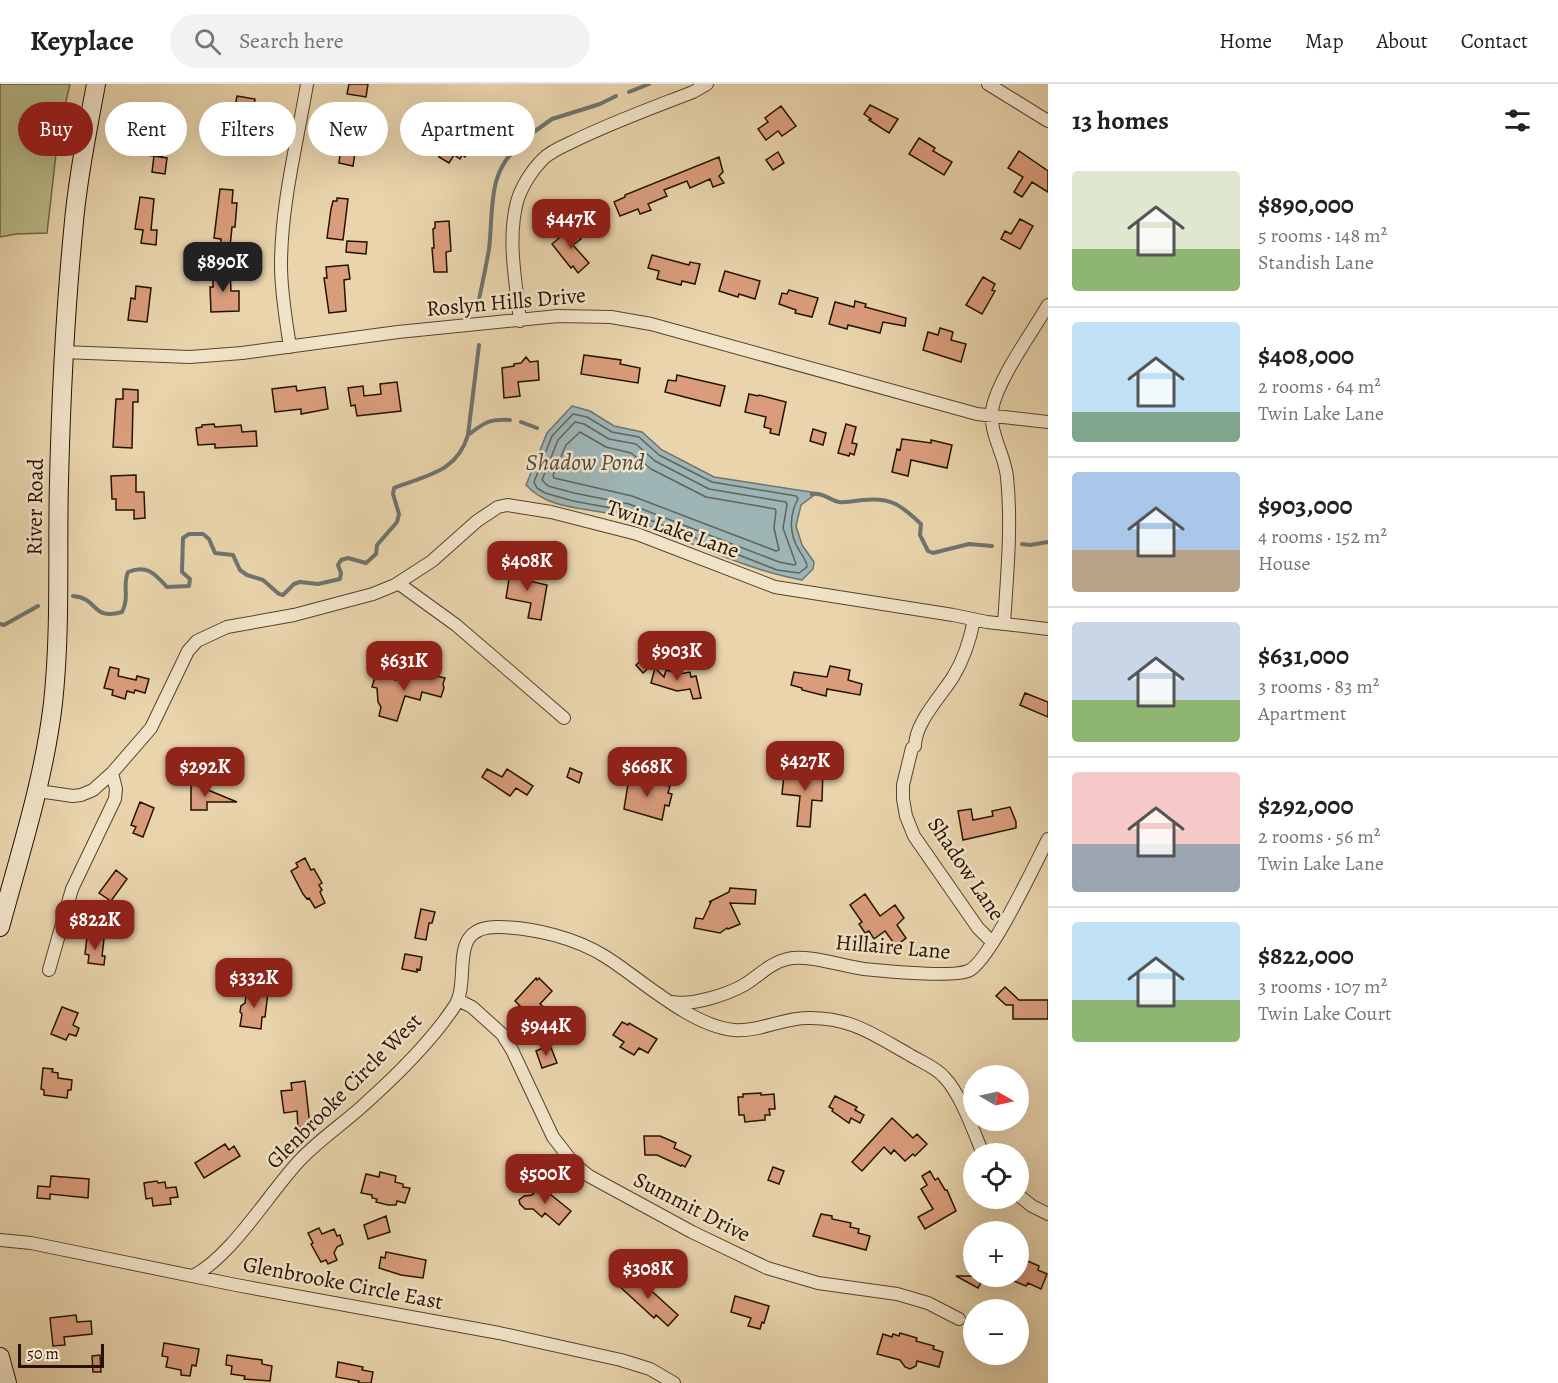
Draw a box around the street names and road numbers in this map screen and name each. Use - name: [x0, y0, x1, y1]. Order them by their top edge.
- street label: Roslyn Hills Drive: [425, 280, 587, 324]
- street label: River Road: [19, 458, 51, 556]
- street label: Twin Lake Lane: [603, 492, 743, 566]
- street label: Shadow Lane: [920, 811, 1012, 927]
- street label: Hillaire Lane: [834, 927, 952, 967]
- street label: Glenbrooke Circle West: [259, 1006, 429, 1176]
- street label: Summit Drive: [628, 1165, 756, 1249]
- street label: Glenbrooke Circle East: [240, 1249, 446, 1317]

